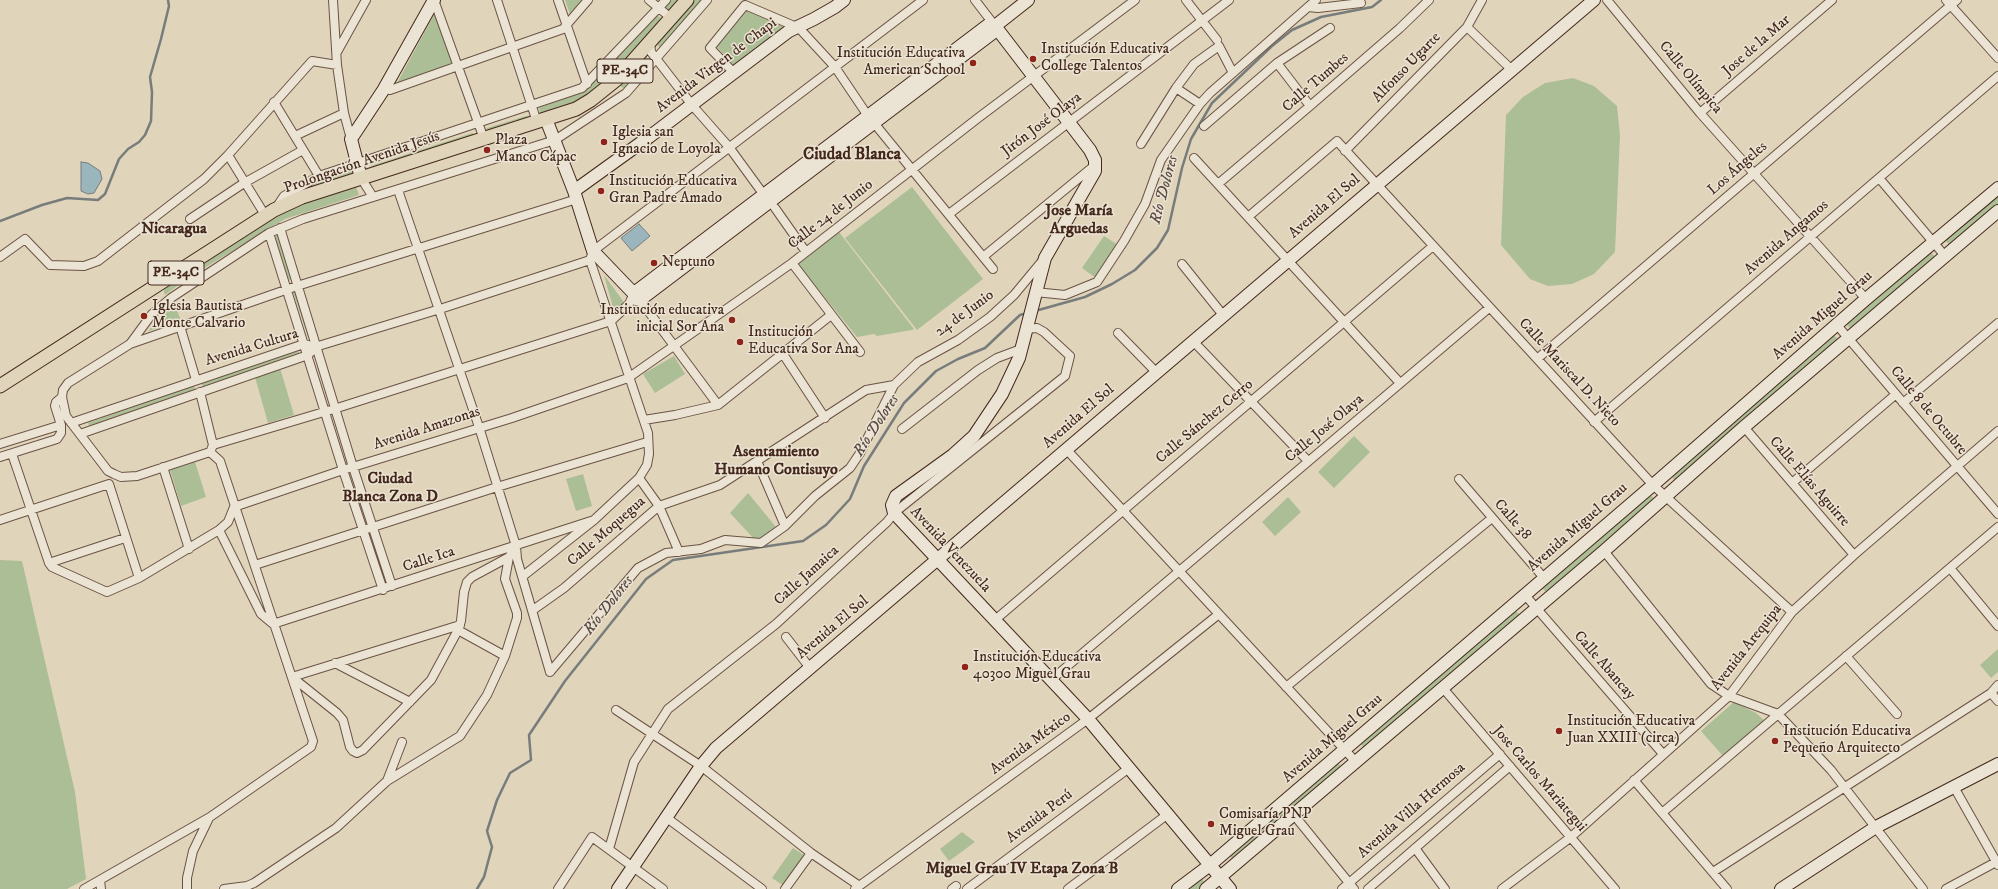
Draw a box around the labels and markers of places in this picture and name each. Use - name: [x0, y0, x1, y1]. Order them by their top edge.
- place label: Institución Educativa College Talentos: [1041, 41, 1169, 76]
- place label: Institución Educativa American School: [837, 45, 965, 80]
- marker: Institución Educativa College Talentos: [1028, 54, 1038, 64]
- marker: Institución Educativa American School: [968, 58, 978, 68]
- place label: Iglesia san Ignacio de Loyola: [612, 124, 721, 159]
- place label: Plaza Manco Cápac: [495, 132, 577, 167]
- marker: Iglesia san Ignacio de Loyola: [599, 137, 609, 147]
- marker: Plaza Manco Cápac: [482, 145, 492, 155]
- place label: Institución Educativa Gran Padre Amado: [609, 173, 737, 208]
- marker: Institución Educativa Gran Padre Amado: [596, 186, 606, 196]
- place label: Neptuno: [662, 254, 715, 272]
- marker: Neptuno: [649, 258, 659, 268]
- place label: Iglesia Bautista Monte Calvario: [152, 298, 245, 333]
- place label: Institución educativa inicial Sor Ana: [600, 302, 724, 337]
- marker: Iglesia Bautista Monte Calvario: [139, 311, 149, 321]
- marker: Institución educativa inicial Sor Ana: [727, 315, 737, 325]
- place label: Institución Educativa Sor Ana: [748, 324, 859, 359]
- marker: Institución Educativa Sor Ana: [735, 337, 745, 347]
- place label: Institución Educativa 40300 Miguel Grau: [973, 649, 1101, 684]
- marker: Institución Educativa 40300 Miguel Grau: [960, 662, 970, 672]
- place label: Institución Educativa Juan XXIII (circa): [1567, 713, 1695, 748]
- place label: Institución Educativa Pequeño Arquitecto: [1783, 723, 1911, 758]
- marker: Institución Educativa Juan XXIII (circa): [1554, 726, 1564, 736]
- marker: Institución Educativa Pequeño Arquitecto: [1770, 736, 1780, 746]
- place label: Comisaría PNP Miguel Grau: [1219, 806, 1312, 841]
- marker: Comisaría PNP Miguel Grau: [1206, 819, 1216, 829]

